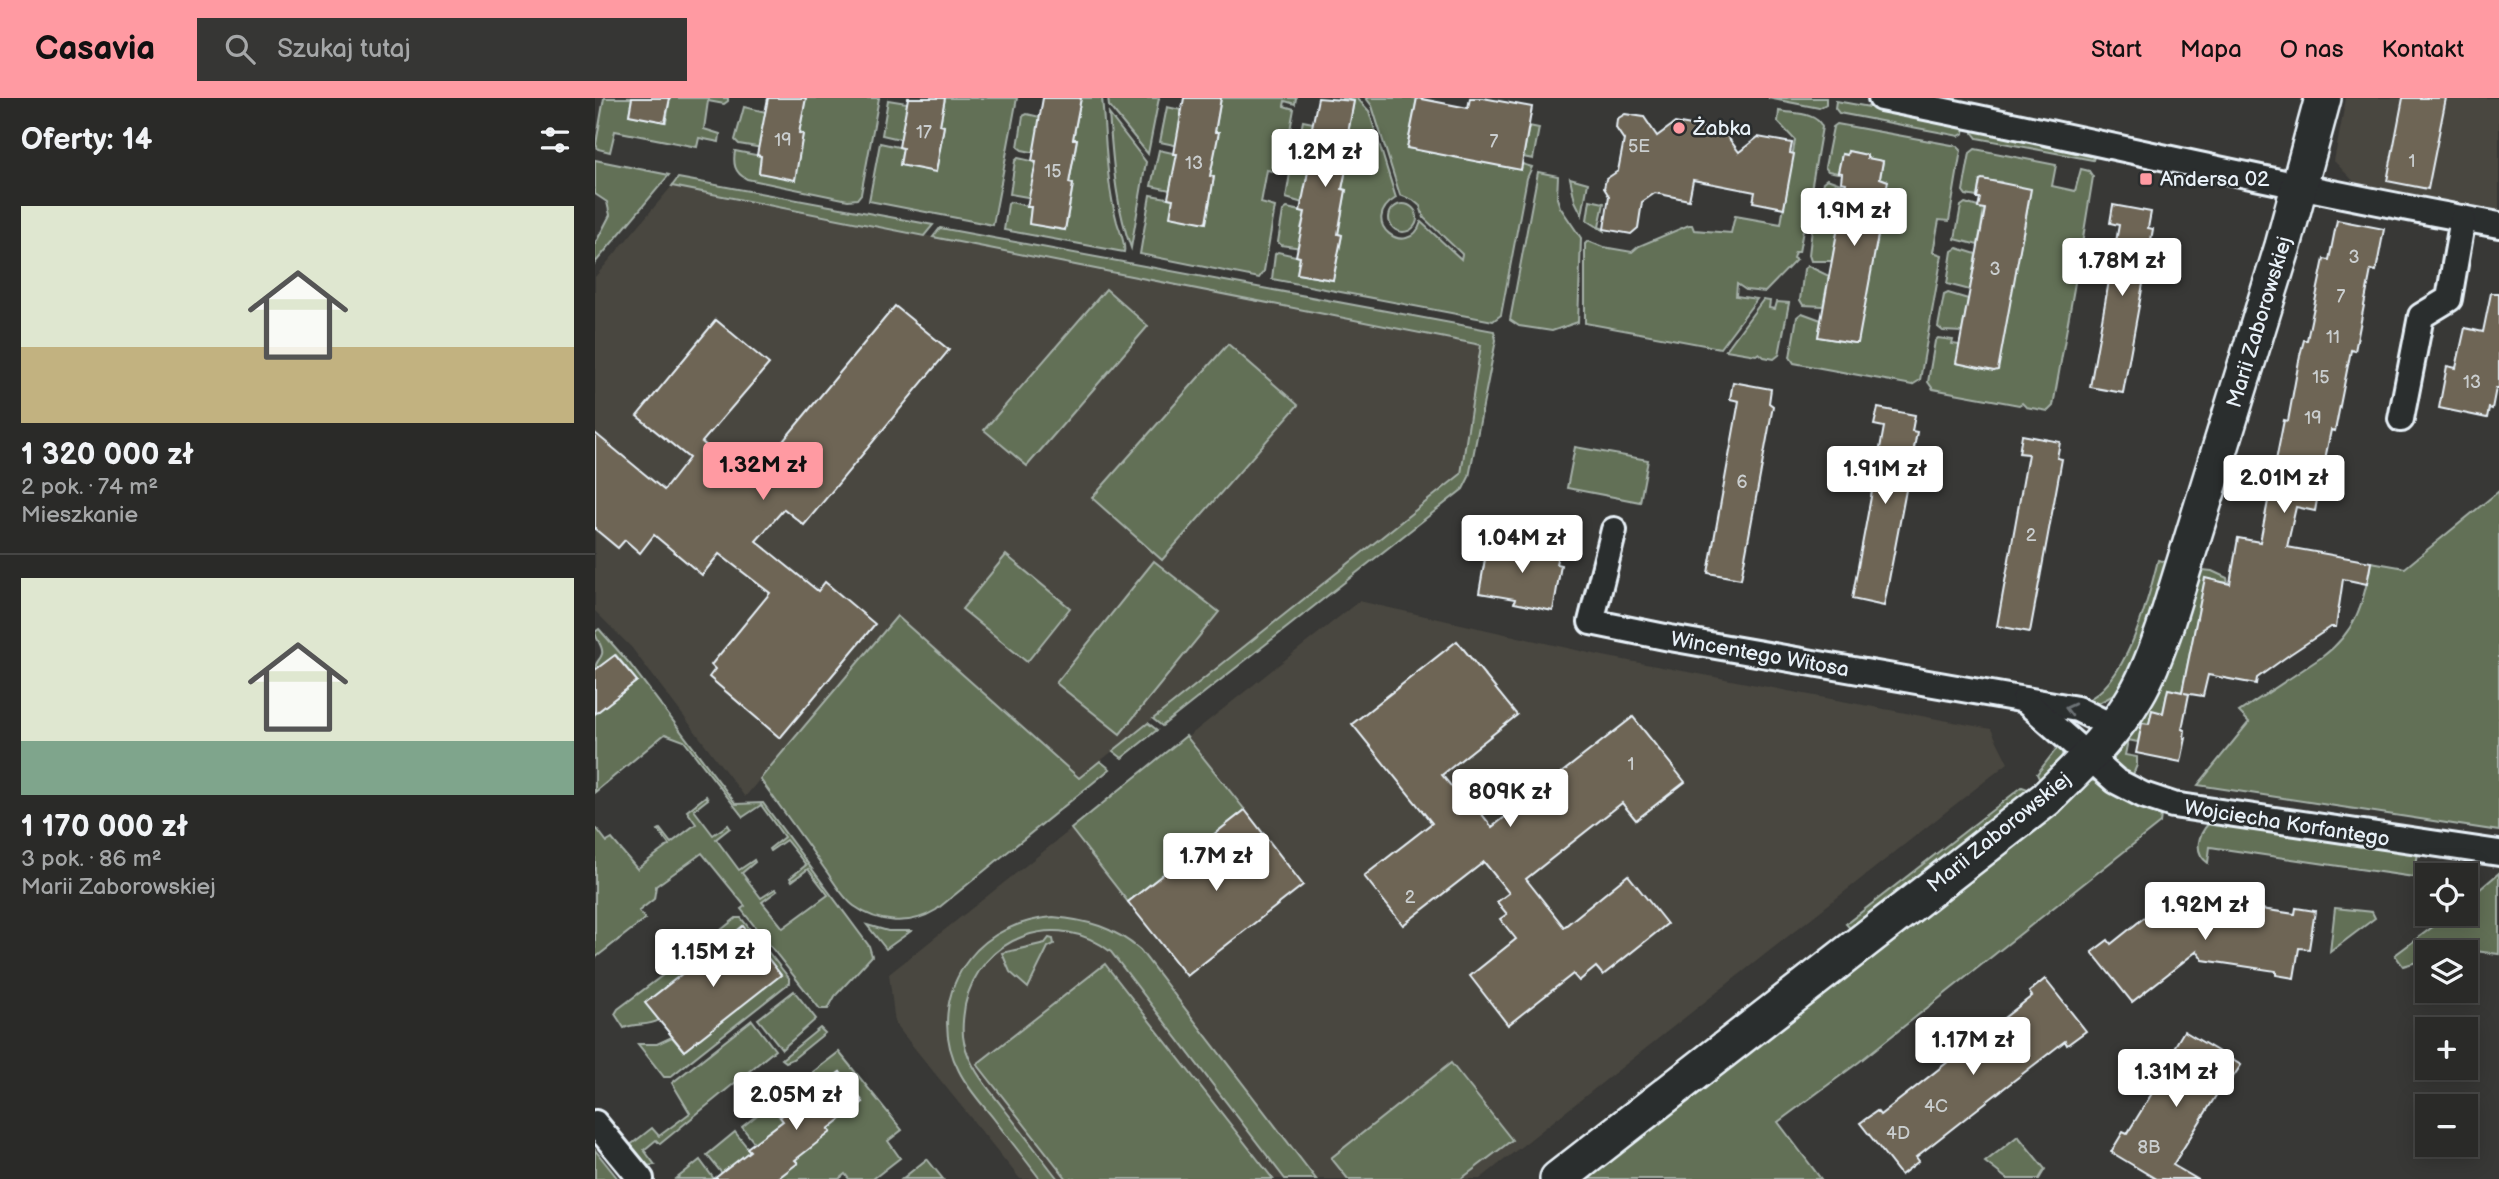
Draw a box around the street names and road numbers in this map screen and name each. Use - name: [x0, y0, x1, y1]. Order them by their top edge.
- street label: Marii Zaborowskiej: [2222, 234, 2297, 411]
- street label: Wincentego Witosa: [1669, 626, 1851, 682]
- street label: Marii Zaborowskiej: [1922, 767, 2076, 898]
- street label: Wojciecha Korfantego: [2182, 795, 2392, 852]

